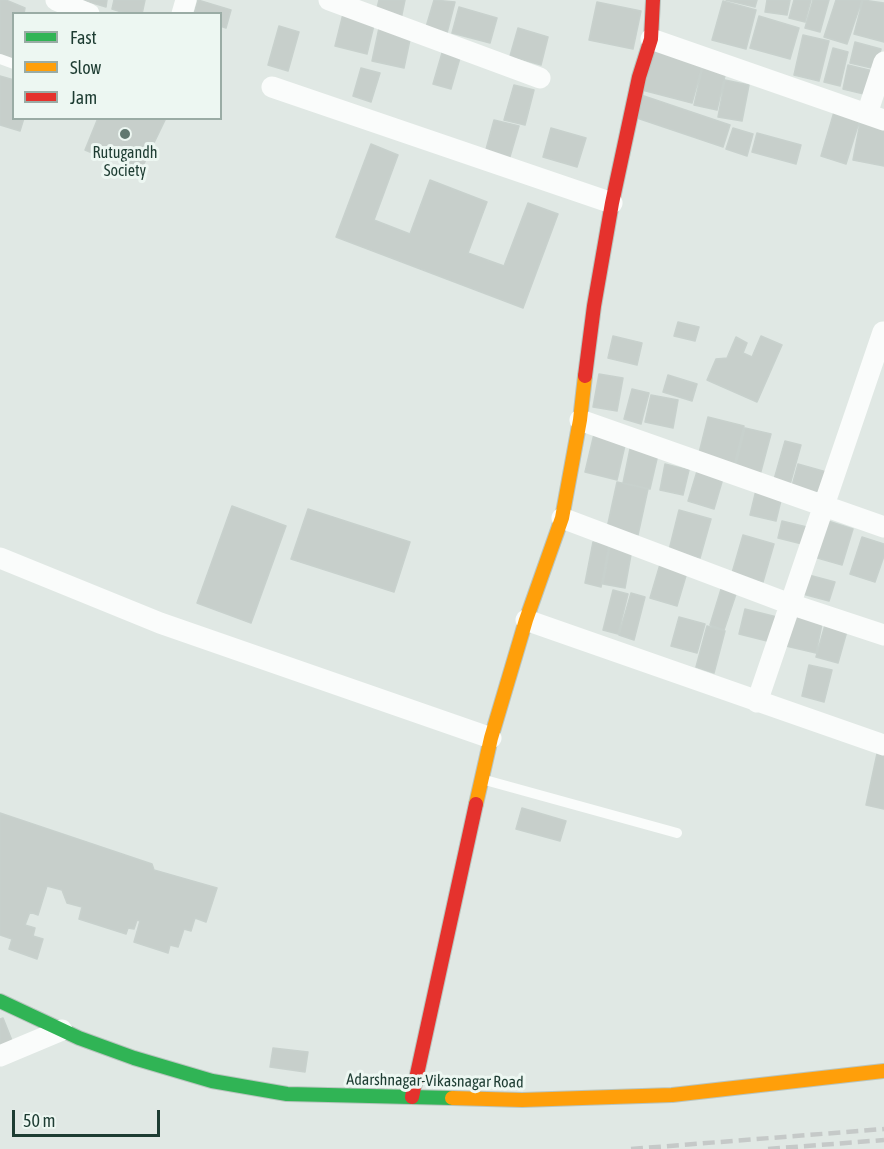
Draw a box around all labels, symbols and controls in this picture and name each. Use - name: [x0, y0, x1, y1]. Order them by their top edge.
- legend: [12, 12, 222, 120]
- text: Fast: [70, 27, 97, 48]
- text: Slow: [70, 57, 101, 78]
- text: Jam: [70, 87, 97, 108]
- marker: Rutugandh Society: [118, 127, 132, 141]
- place label: Rutugandh Society: [92, 143, 158, 181]
- street label: Adarshnagar-Vikasnagar Road: [346, 1070, 524, 1092]
- scale bar: [15, 1098, 164, 1136]
- text: 50 m: [23, 1110, 55, 1131]

